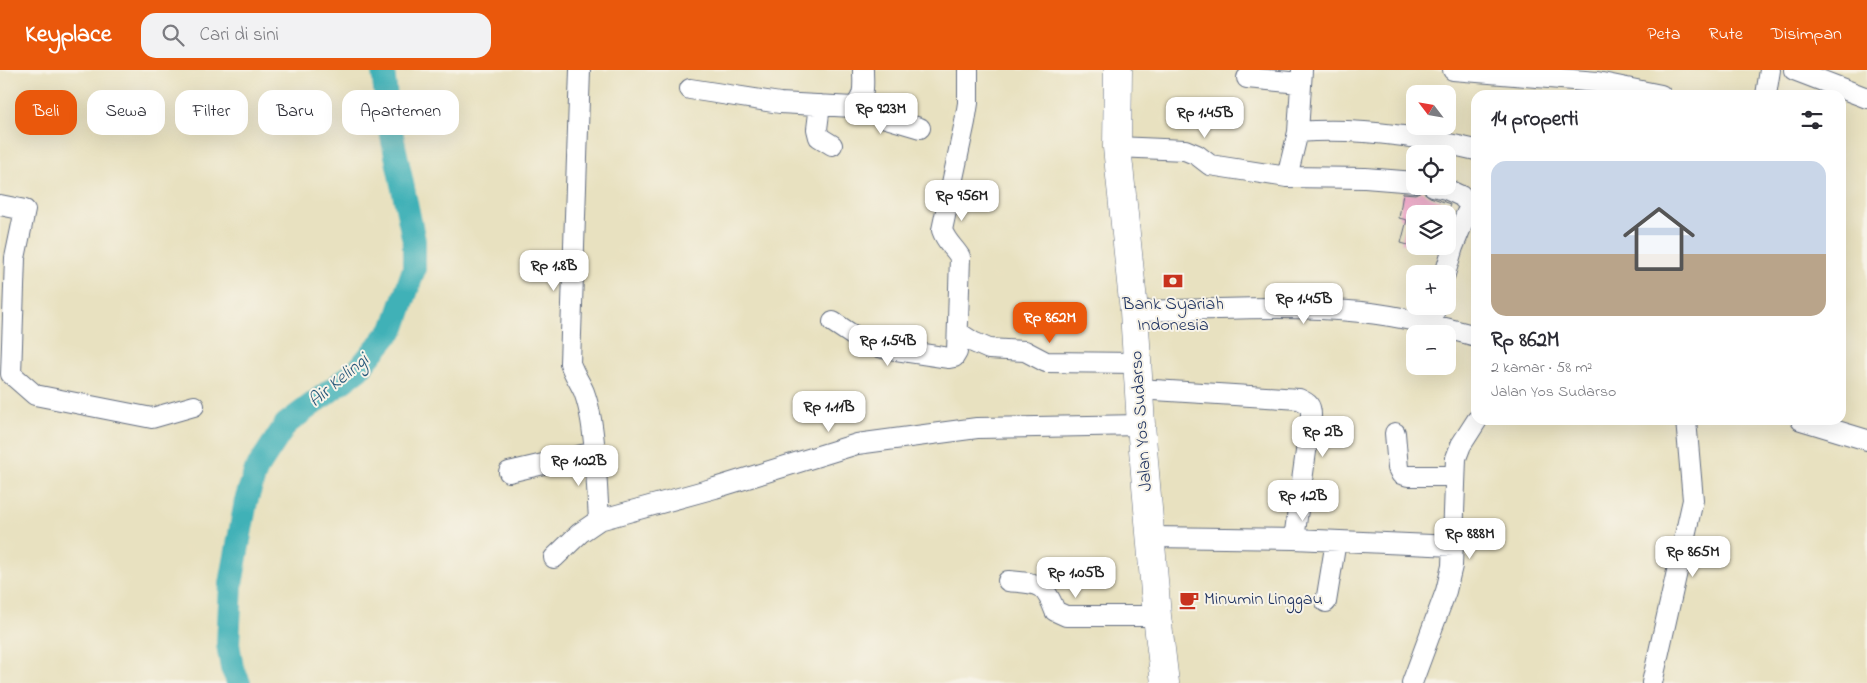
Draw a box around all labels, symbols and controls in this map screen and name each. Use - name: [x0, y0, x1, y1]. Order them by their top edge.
- search box: [141, 13, 491, 58]
- text: Keyplace: [25, 18, 111, 53]
- icon: search: [159, 21, 187, 49]
- text: Cari di sini: [199, 22, 279, 49]
- text: Peta: [1647, 22, 1680, 48]
- text: Rute: [1708, 22, 1743, 48]
- text: Disimpan: [1771, 22, 1842, 48]
- north arrow: [1406, 85, 1456, 135]
- map controls: [1406, 85, 1456, 375]
- chip: Beli: [15, 90, 77, 135]
- chip: Sewa: [87, 90, 165, 135]
- chip: Filter: [175, 90, 248, 135]
- chip: Baru: [258, 90, 332, 135]
- chip: Apartemen: [342, 90, 459, 135]
- pin: Rp 923M: [835, 92, 927, 135]
- text: Rp 923M: [856, 97, 906, 121]
- pin: Rp 1.45B: [1153, 97, 1257, 139]
- text: Rp 1.45B: [1177, 101, 1233, 125]
- text: 14 properti: [1491, 105, 1579, 135]
- icon: filters: [1798, 106, 1826, 134]
- button: locate: [1406, 145, 1456, 195]
- pin: Rp 956M: [916, 180, 1008, 222]
- text: Rp 956M: [936, 184, 988, 208]
- icon: home: [1614, 194, 1704, 284]
- button: layers: [1406, 205, 1456, 255]
- pin: Rp 1.8B: [508, 250, 600, 292]
- text: Rp 1.8B: [531, 254, 577, 278]
- button: +: [1406, 265, 1456, 315]
- bank icon: Bank Syariah Indonesia: [1162, 270, 1184, 292]
- pin: Rp 1.45B: [1252, 282, 1356, 325]
- text: Rp 1.45B: [1276, 287, 1332, 311]
- place label: Bank Syariah Indonesia: [1121, 292, 1224, 339]
- pin: Rp 862M: [1004, 302, 1096, 344]
- text: Rp 862M: [1024, 306, 1076, 330]
- pin: Rp 1.54B: [836, 324, 940, 367]
- button: −: [1406, 325, 1456, 375]
- text: Rp 862M: [1491, 326, 1560, 356]
- text: Rp 1.54B: [860, 329, 916, 353]
- water label: Air Kelingi: [303, 347, 377, 415]
- street label: Jalan Yos Sudarso: [1124, 350, 1160, 492]
- text: 2 kamar · 58 m²: [1491, 356, 1592, 380]
- text: Jalan Yos Sudarso: [1491, 380, 1616, 404]
- pin: Rp 1.11B: [777, 390, 881, 433]
- text: Rp 1.11B: [804, 395, 854, 419]
- pin: Rp 2B: [1288, 416, 1358, 458]
- text: Rp 2B: [1303, 420, 1343, 444]
- pin: Rp 1.02B: [527, 444, 631, 487]
- text: Rp 1.02B: [551, 449, 607, 473]
- pin: Rp 1.2B: [1257, 480, 1349, 522]
- text: Rp 1.2B: [1279, 484, 1327, 508]
- pin: Rp 888M: [1424, 518, 1516, 560]
- text: Rp 888M: [1445, 522, 1495, 546]
- pin: Rp 865M: [1647, 536, 1739, 578]
- text: Rp 865M: [1666, 540, 1720, 564]
- pin: Rp 1.05B: [1024, 556, 1128, 599]
- text: Rp 1.05B: [1048, 561, 1104, 585]
- place label: Minumin Linggau: [1204, 587, 1323, 614]
- cafe icon: Minumin Linggau: [1178, 589, 1200, 611]

